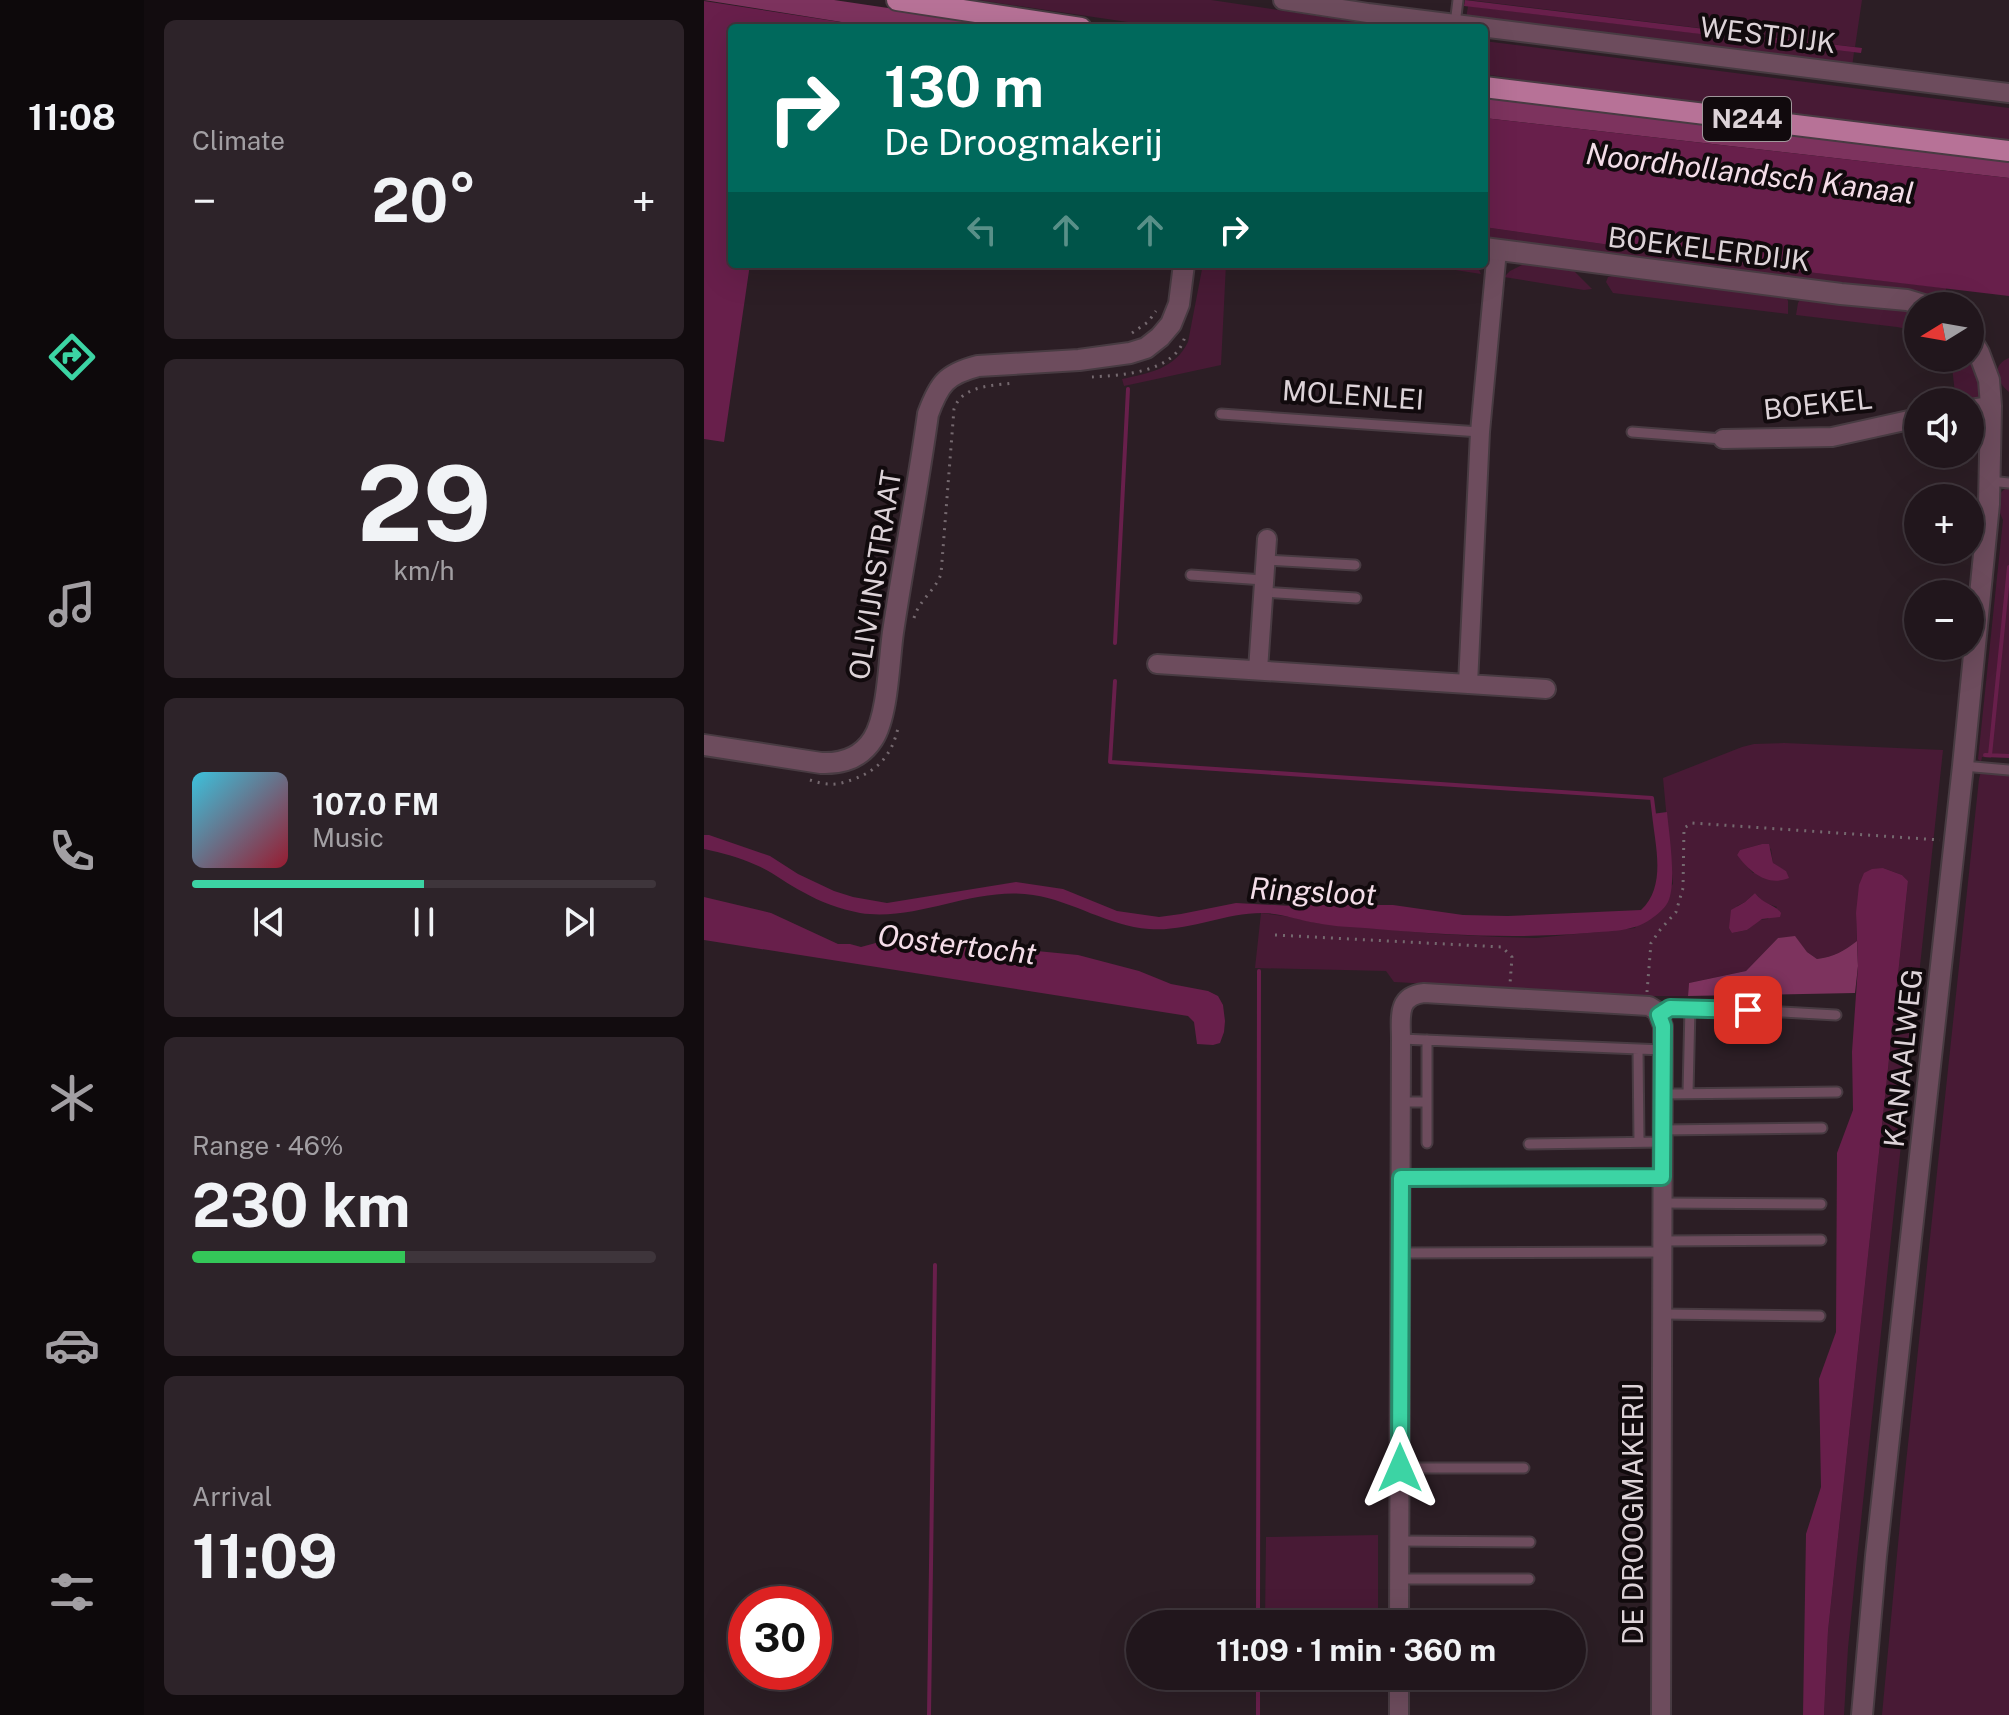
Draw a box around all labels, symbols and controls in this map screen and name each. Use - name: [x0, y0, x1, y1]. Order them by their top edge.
- street label: WESTDIJK: [1698, 10, 1838, 59]
- text: 130 m: [884, 54, 1044, 120]
- icon: right: [752, 56, 856, 160]
- text: 11:08: [28, 96, 116, 138]
- road number: N244: [1703, 97, 1791, 141]
- text: De Droogmakerij: [884, 121, 1163, 163]
- text: Climate: [192, 125, 285, 156]
- water label: Noordhollandsch Kanaal: [1584, 135, 1916, 211]
- text: 20°: [371, 165, 477, 236]
- text: −: [192, 175, 216, 227]
- text: +: [632, 175, 656, 227]
- icon: left: [960, 208, 1004, 252]
- icon: ahead: [1044, 208, 1088, 252]
- icon: ahead: [1128, 208, 1172, 252]
- icon: right: [1212, 208, 1256, 252]
- street label: BOEKELERDIJK: [1606, 220, 1812, 277]
- north arrow: [1904, 292, 1984, 372]
- map controls: [1904, 292, 1984, 660]
- icon: directions: [44, 329, 100, 385]
- street label: MOLENLEI: [1281, 373, 1425, 416]
- street label: BOEKEL: [1762, 381, 1874, 426]
- button: sound: [1904, 388, 1984, 468]
- text: 29: [357, 442, 491, 564]
- street label: OLIVIJNSTRAAT: [842, 468, 907, 682]
- button: +: [1904, 484, 1984, 564]
- text: km/h: [393, 555, 455, 586]
- icon: music: [44, 576, 100, 632]
- button: −: [1904, 580, 1984, 660]
- text: 107.0 FM: [312, 786, 439, 822]
- text: Music: [312, 822, 384, 853]
- icon: phone: [44, 823, 100, 879]
- water label: Ringsloot: [1249, 870, 1377, 912]
- icon: previous: [247, 900, 291, 944]
- icon: pause: [402, 900, 446, 944]
- icon: next: [557, 900, 601, 944]
- water label: Oostertocht: [876, 916, 1039, 972]
- street label: KANAALWEG: [1877, 967, 1928, 1149]
- pin: [1714, 976, 1782, 1044]
- icon: arrive: [1726, 988, 1770, 1032]
- icon: climate: [44, 1070, 100, 1126]
- text: Range · 46%: [192, 1130, 343, 1161]
- text: 230 km: [192, 1170, 411, 1241]
- icon: car: [44, 1317, 100, 1373]
- street label: DE DROOGMAKERIJ: [1616, 1383, 1649, 1645]
- position arrow: [1358, 1426, 1442, 1510]
- text: Arrival: [192, 1481, 272, 1512]
- text: 11:09: [192, 1521, 338, 1592]
- icon: filters: [44, 1564, 100, 1620]
- speed limit sign: 30: [728, 1586, 832, 1690]
- text: 11:09 · 1 min · 360 m: [1216, 1632, 1496, 1668]

